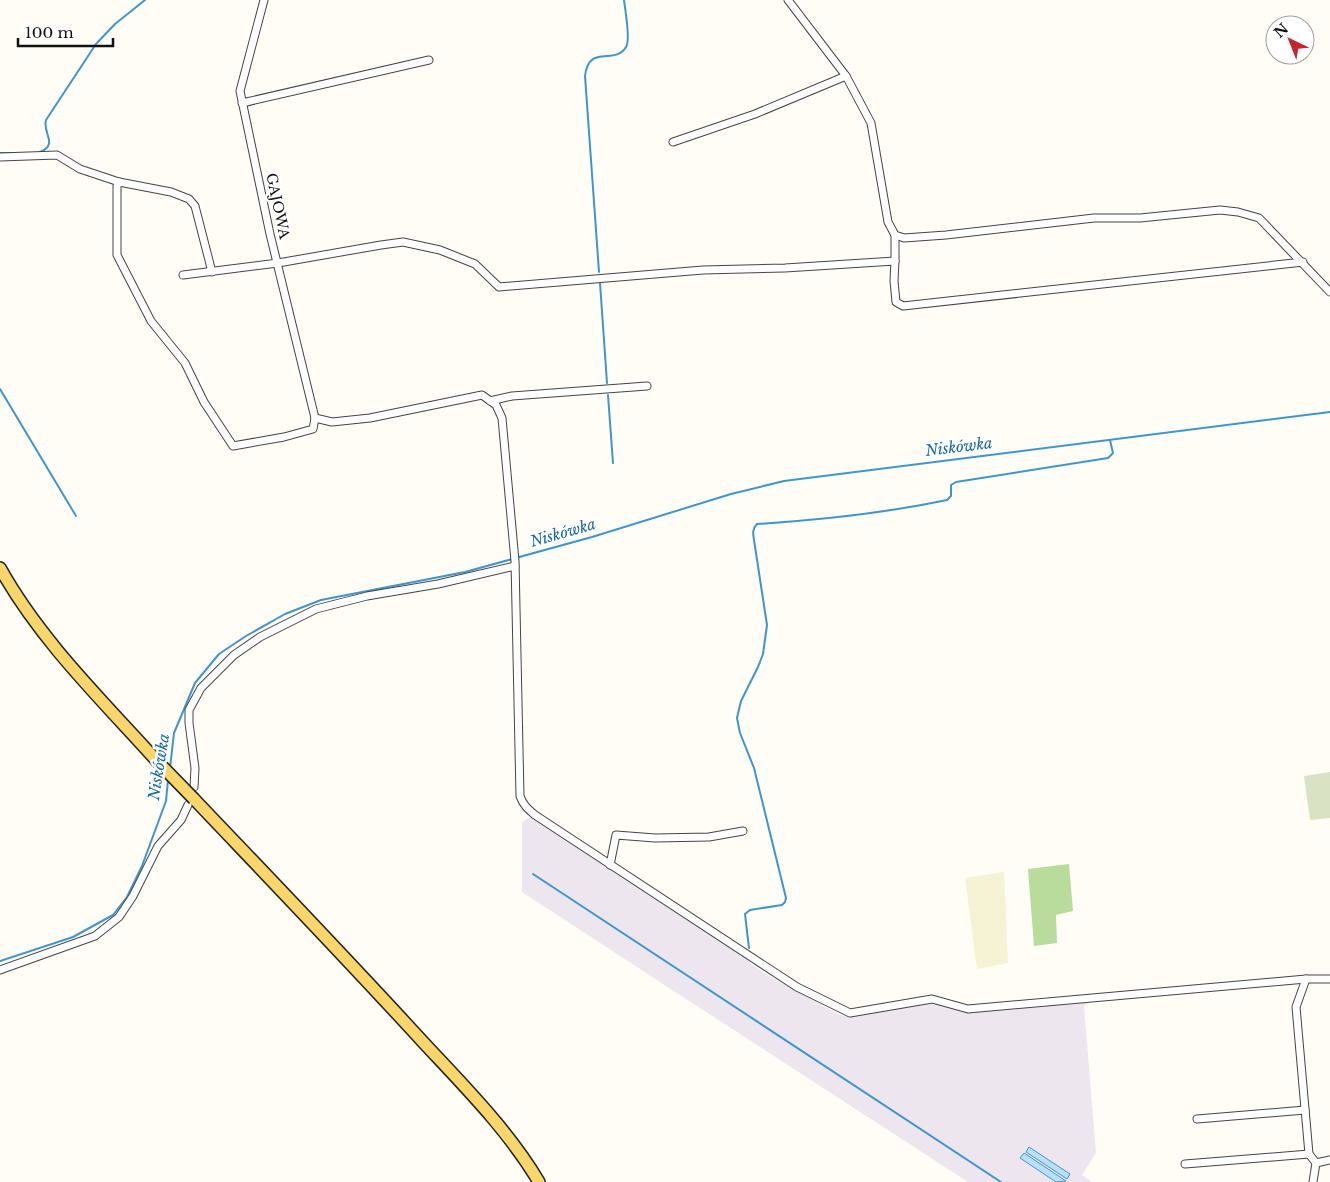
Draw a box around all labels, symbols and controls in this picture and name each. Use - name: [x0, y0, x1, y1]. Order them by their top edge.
- scale bar: [18, 15, 112, 47]
- north arrow: [1265, 15, 1315, 65]
- text: N: [1270, 19, 1292, 42]
- text: 100 m: [25, 23, 74, 42]
- street label: GAJOWA: [262, 171, 294, 241]
- water label: Niskówka: [923, 433, 994, 460]
- water label: Niskówka: [527, 514, 598, 551]
- water label: Niskówka: [144, 732, 173, 803]

